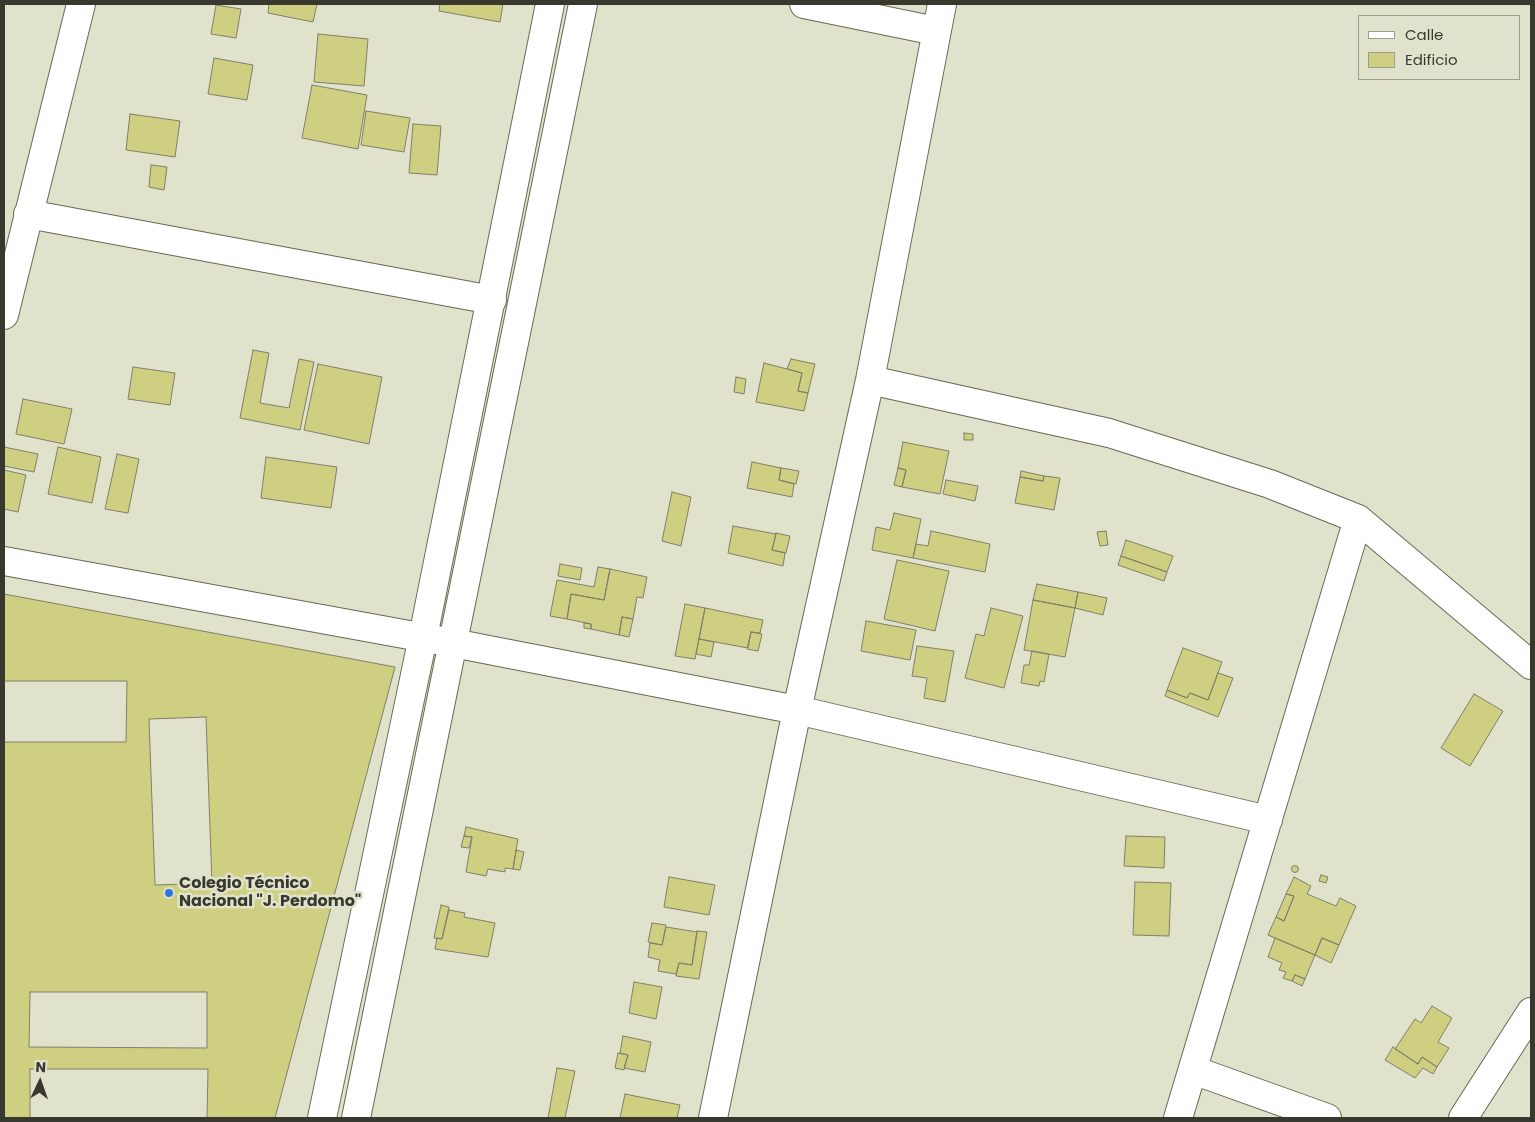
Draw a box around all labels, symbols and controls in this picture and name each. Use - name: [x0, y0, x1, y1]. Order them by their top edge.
- legend: [1358, 15, 1520, 80]
- text: Calle: [1405, 24, 1443, 45]
- text: Edificio: [1405, 49, 1458, 70]
- place label: Colegio Técnico Nacional "J. Perdomo": [179, 874, 361, 912]
- marker: Colegio Técnico Nacional "J. Perdomo": [163, 887, 175, 899]
- north arrow: [15, 1057, 65, 1107]
- text: N: [35, 1057, 47, 1077]

